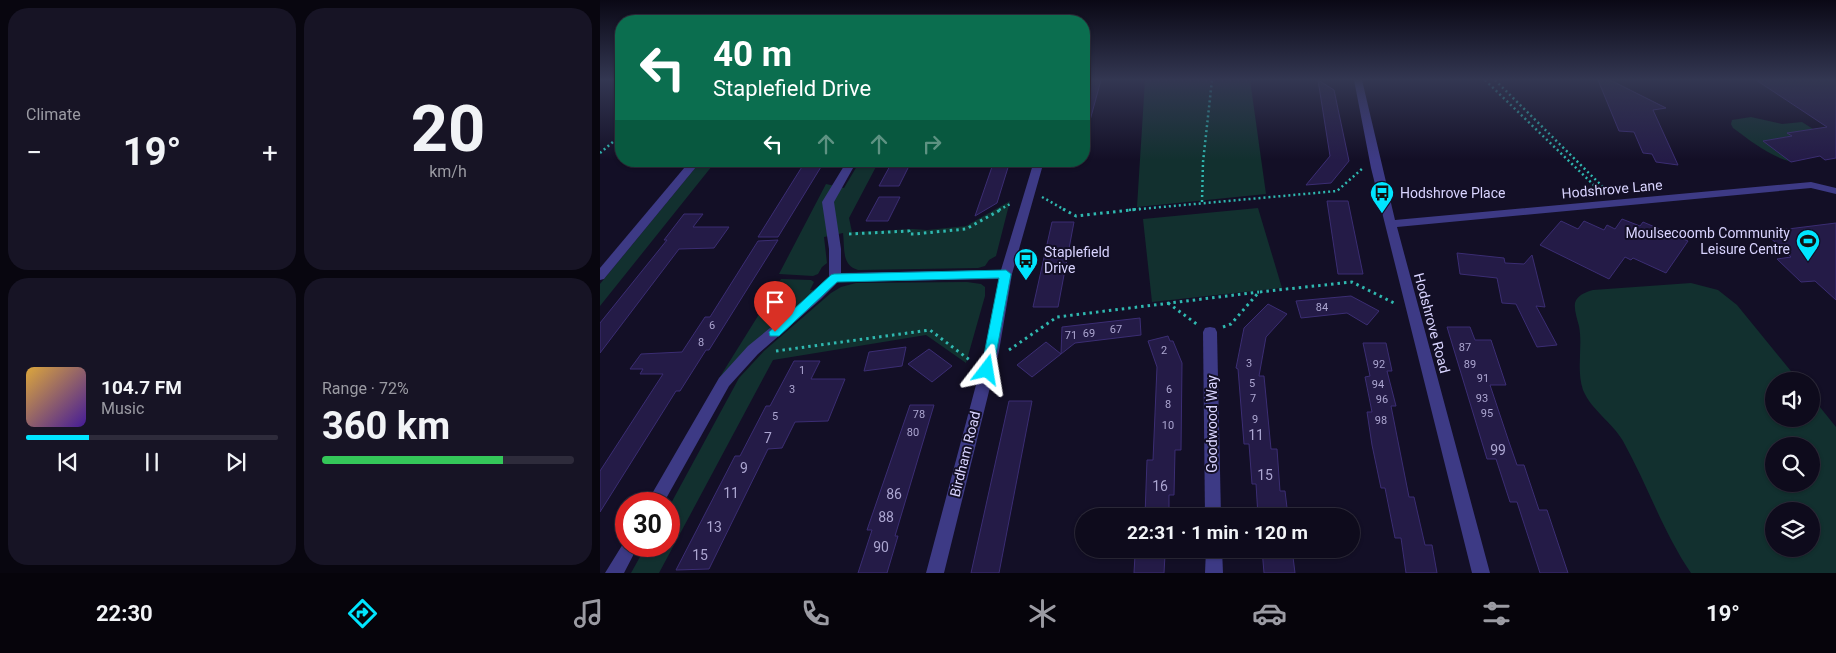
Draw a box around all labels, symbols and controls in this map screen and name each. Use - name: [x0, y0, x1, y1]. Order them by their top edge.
- text: 40 m: [713, 34, 792, 75]
- icon: left: [630, 35, 695, 100]
- text: Staplefield Drive: [713, 76, 871, 101]
- text: 20: [411, 91, 485, 167]
- text: Climate: [26, 105, 81, 124]
- text: 19°: [123, 130, 181, 174]
- icon: left: [759, 130, 787, 158]
- icon: ahead: [812, 130, 840, 158]
- icon: ahead: [865, 130, 893, 158]
- icon: right: [918, 130, 946, 158]
- text: −: [26, 136, 42, 169]
- text: +: [262, 136, 278, 169]
- text: km/h: [429, 162, 467, 181]
- street label: Hodshrove Lane: [1561, 177, 1663, 201]
- bus stop icon: Hodshrove Place: [1369, 180, 1395, 214]
- place label: Hodshrove Place: [1400, 185, 1506, 201]
- place label: Moulsecoomb Community Leisure Centre: [1625, 225, 1790, 257]
- sports icon: Moulsecoomb Community Leisure Centre: [1795, 228, 1821, 262]
- place label: Staplefield Drive: [1044, 244, 1110, 276]
- bus stop icon: Staplefield Drive: [1013, 247, 1039, 281]
- street label: Hodshrove Road: [1411, 271, 1453, 375]
- pin: [754, 281, 796, 332]
- icon: arrive: [761, 288, 789, 316]
- house number: 84: [1316, 301, 1328, 314]
- house number: 6: [709, 319, 715, 332]
- house number: 67: [1110, 323, 1122, 336]
- house number: 69: [1083, 327, 1095, 340]
- house number: 71: [1065, 329, 1077, 342]
- house number: 8: [698, 336, 704, 349]
- house number: 87: [1459, 341, 1471, 354]
- position arrow: [960, 343, 1012, 395]
- house number: 2: [1161, 344, 1167, 357]
- house number: 3: [1246, 357, 1252, 370]
- house number: 92: [1373, 358, 1385, 371]
- house number: 89: [1464, 358, 1476, 371]
- house number: 1: [799, 364, 805, 377]
- house number: 91: [1477, 372, 1489, 385]
- map controls: [1765, 372, 1820, 557]
- button: sound: [1765, 372, 1820, 427]
- street label: Goodwood Way: [1204, 375, 1220, 473]
- text: 104.7 FM: [101, 376, 182, 399]
- house number: 5: [1249, 377, 1255, 390]
- house number: 94: [1372, 378, 1384, 391]
- text: Range · 72%: [322, 379, 409, 398]
- house number: 3: [789, 383, 795, 396]
- house number: 6: [1166, 383, 1172, 396]
- house number: 7: [1250, 392, 1256, 405]
- house number: 93: [1476, 392, 1488, 405]
- house number: 96: [1376, 393, 1388, 406]
- house number: 8: [1165, 398, 1171, 411]
- text: Music: [101, 399, 144, 418]
- text: 360 km: [322, 404, 450, 448]
- house number: 95: [1481, 407, 1493, 420]
- house number: 78: [913, 408, 925, 421]
- street label: Birdham Road: [947, 409, 983, 499]
- house number: 5: [772, 410, 778, 423]
- house number: 9: [1252, 413, 1258, 426]
- house number: 98: [1375, 414, 1387, 427]
- house number: 10: [1162, 419, 1174, 432]
- house number: 80: [907, 426, 919, 439]
- house number: 11: [1248, 427, 1264, 443]
- house number: 7: [764, 430, 772, 446]
- button: search: [1765, 437, 1820, 492]
- house number: 99: [1490, 442, 1506, 458]
- icon: previous: [54, 448, 82, 476]
- icon: pause: [138, 448, 166, 476]
- icon: next: [222, 448, 250, 476]
- house number: 9: [740, 460, 748, 476]
- house number: 15: [1257, 467, 1273, 483]
- house number: 16: [1152, 478, 1168, 494]
- house number: 11: [723, 485, 739, 501]
- house number: 86: [886, 486, 902, 502]
- speed limit sign: 30: [615, 492, 680, 557]
- button: layers: [1765, 502, 1820, 557]
- house number: 88: [878, 509, 894, 525]
- house number: 13: [706, 519, 722, 535]
- text: 22:31 · 1 min · 120 m: [1127, 521, 1308, 544]
- house number: 90: [873, 539, 889, 555]
- house number: 15: [692, 547, 708, 563]
- icon: directions: [345, 596, 380, 631]
- icon: music: [571, 596, 606, 631]
- icon: phone: [798, 596, 833, 631]
- icon: climate: [1025, 596, 1060, 631]
- icon: car: [1252, 596, 1287, 631]
- icon: filters: [1479, 596, 1514, 631]
- text: 22:30: [96, 601, 153, 626]
- text: 19°: [1706, 601, 1740, 626]

